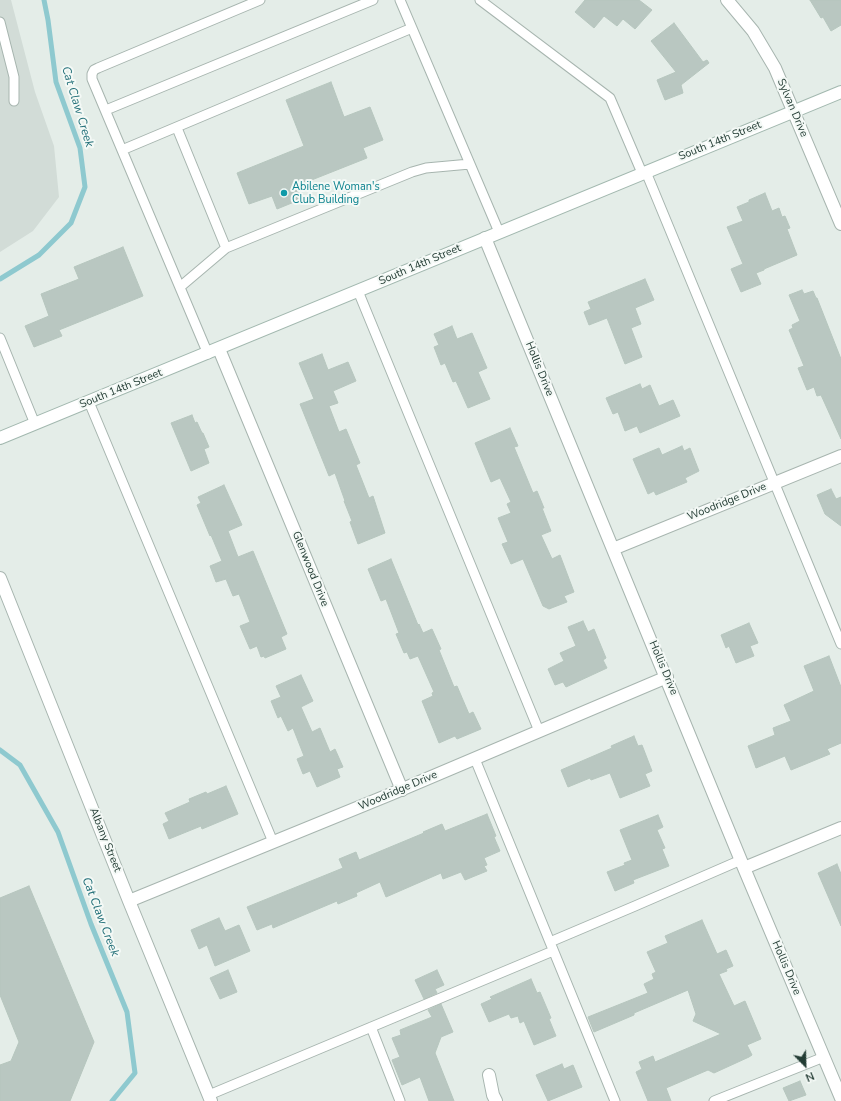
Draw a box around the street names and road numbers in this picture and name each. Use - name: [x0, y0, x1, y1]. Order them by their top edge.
- street label: Sylvan Drive: [774, 77, 810, 139]
- street label: South 14th Street: [677, 118, 763, 164]
- street label: South 14th Street: [377, 242, 463, 288]
- street label: Hollis Drive: [522, 340, 556, 398]
- street label: South 14th Street: [78, 366, 164, 412]
- street label: Woodridge Drive: [685, 480, 769, 524]
- street label: Glenwood Drive: [289, 529, 331, 609]
- street label: Hollis Drive: [646, 639, 680, 697]
- street label: Woodridge Drive: [357, 768, 439, 814]
- street label: Albany Street: [86, 806, 124, 874]
- street label: Hollis Drive: [769, 939, 803, 997]

